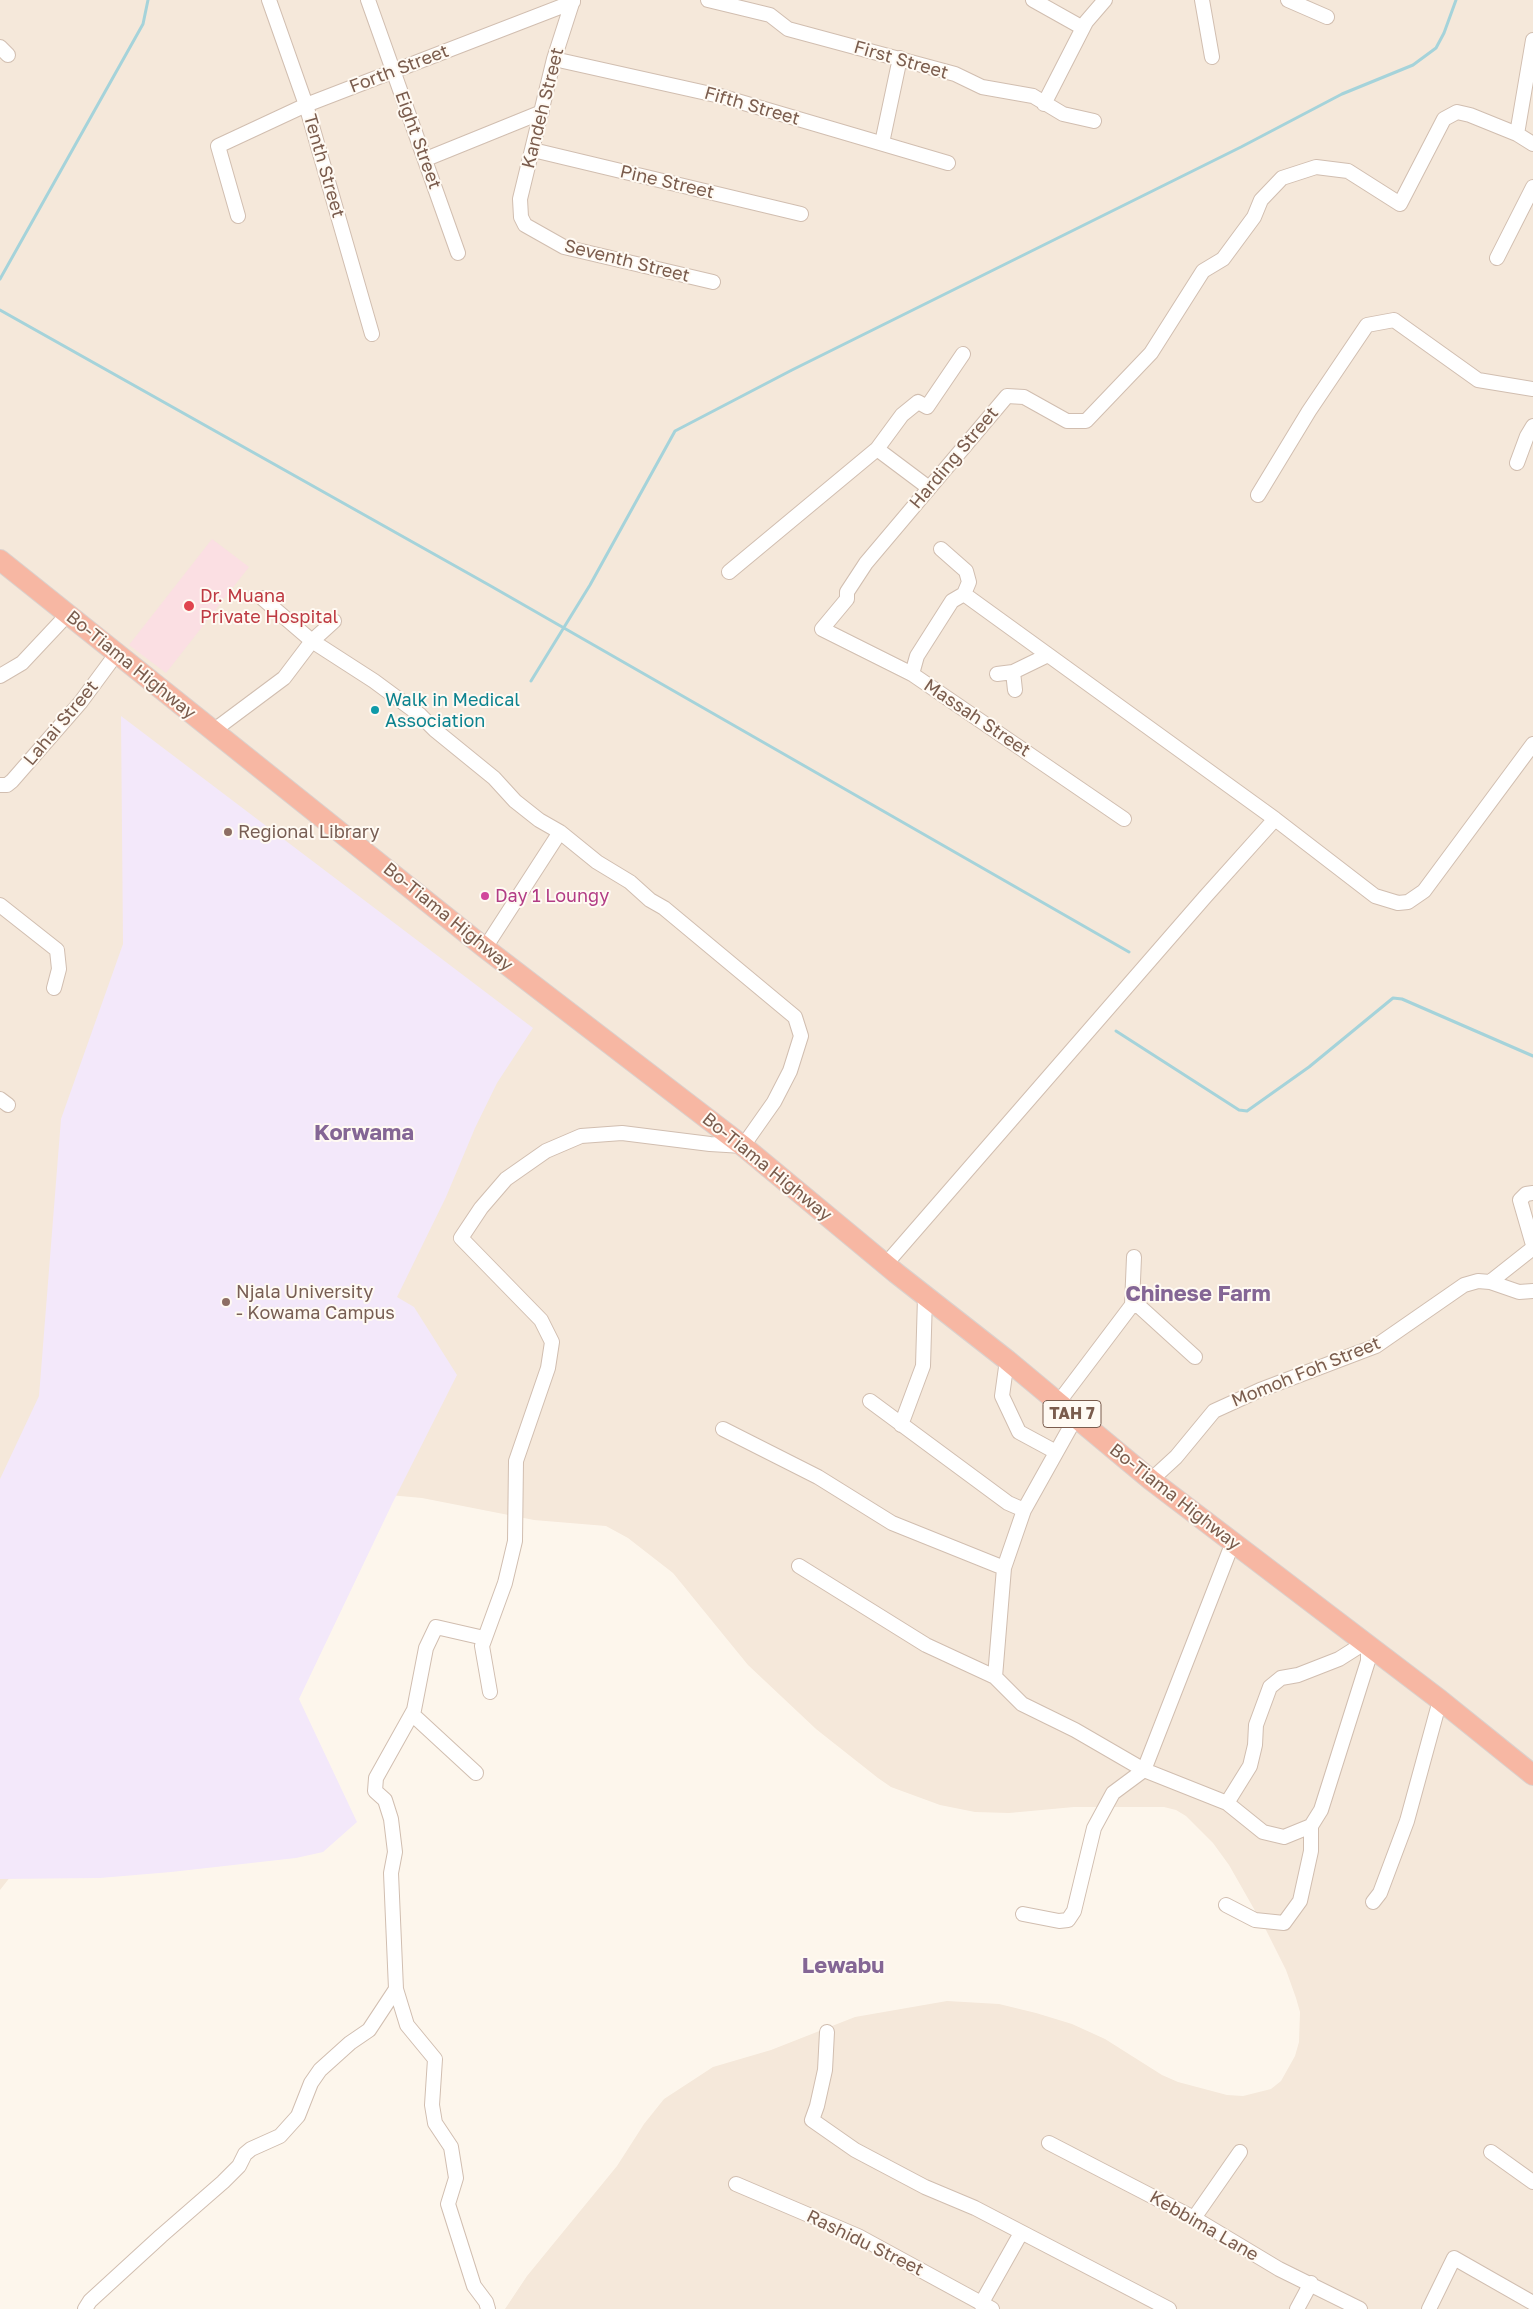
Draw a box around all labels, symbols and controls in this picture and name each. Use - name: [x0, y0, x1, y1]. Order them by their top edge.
- street label: First Street: [851, 36, 951, 84]
- street label: Forth Street: [346, 40, 452, 98]
- street label: Kandeh Street: [518, 45, 568, 171]
- street label: Fifth Street: [702, 82, 802, 130]
- street label: Eight Street: [390, 88, 446, 192]
- street label: Tenth Street: [299, 112, 349, 220]
- street label: Pine Street: [618, 161, 716, 203]
- street label: Seventh Street: [562, 235, 692, 287]
- street label: Harding Street: [905, 403, 1003, 513]
- place label: Dr. Muana Private Hospital: [200, 585, 338, 628]
- marker: Dr. Muana Private Hospital: [182, 599, 196, 613]
- street label: Bo-Tiama Highway: [62, 606, 200, 724]
- street label: Massah Street: [920, 674, 1034, 762]
- street label: Lahai Street: [19, 676, 103, 770]
- place label: Walk in Medical Association: [385, 689, 520, 732]
- marker: Walk in Medical Association: [369, 704, 381, 716]
- place label: Regional Library: [238, 821, 379, 843]
- marker: Regional Library: [222, 826, 234, 838]
- street label: Bo-Tiama Highway: [379, 858, 517, 976]
- place label: Day 1 Loungy: [495, 885, 609, 907]
- marker: Day 1 Loungy: [479, 890, 491, 902]
- street label: Bo-Tiama Highway: [698, 1108, 836, 1226]
- district label: Korwama: [314, 1120, 414, 1146]
- place label: Njala University - Kowama Campus: [236, 1281, 395, 1324]
- district label: Chinese Farm: [1125, 1281, 1271, 1307]
- marker: Njala University - Kowama Campus: [220, 1296, 232, 1308]
- street label: Momoh Foh Street: [1228, 1332, 1384, 1412]
- road number: TAH 7: [1043, 1400, 1101, 1428]
- street label: Bo-Tiama Highway: [1105, 1439, 1245, 1555]
- district label: Lewabu: [802, 1953, 884, 1979]
- street label: Kebbima Lane: [1146, 2186, 1262, 2266]
- street label: Rashidu Street: [803, 2205, 927, 2281]

